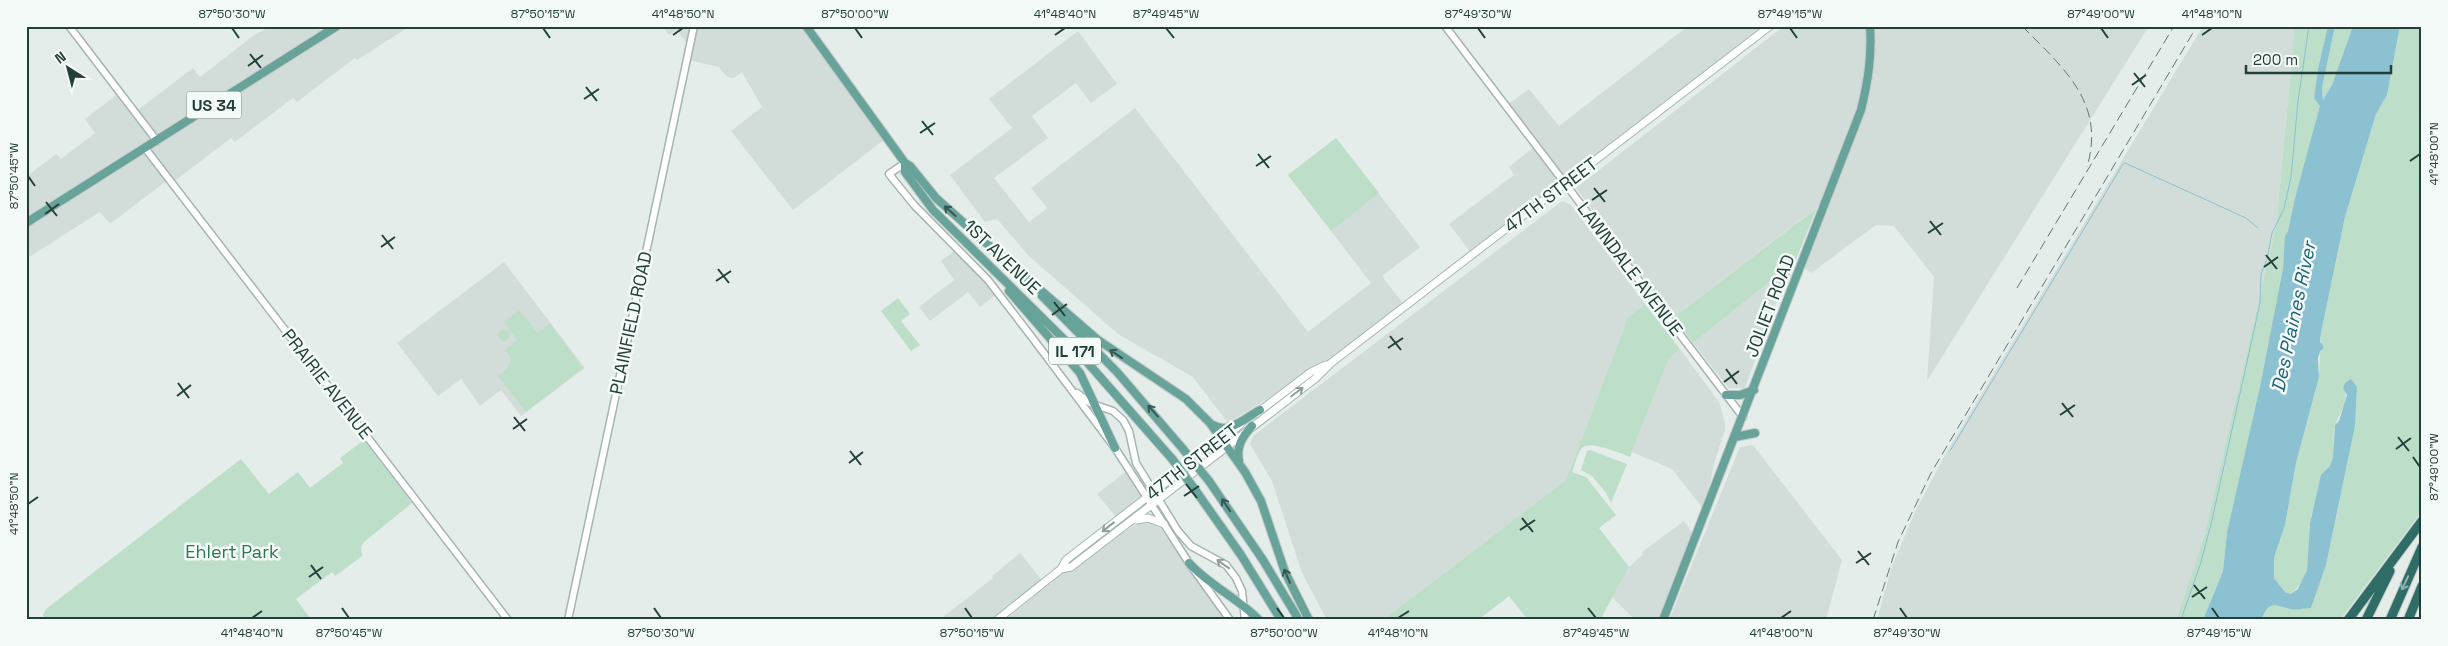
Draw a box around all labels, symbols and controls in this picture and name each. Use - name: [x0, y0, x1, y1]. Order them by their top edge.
- text: 87°50'30"W: [198, 6, 266, 22]
- text: 87°50'15"W: [511, 6, 576, 22]
- text: 41°48'50"N: [652, 6, 714, 22]
- text: 87°50'00"W: [821, 6, 889, 22]
- text: 41°48'40"N: [1034, 6, 1096, 22]
- text: 87°49'45"W: [1133, 6, 1200, 22]
- text: 87°49'30"W: [1444, 6, 1512, 22]
- text: 87°49'15"W: [1758, 6, 1823, 22]
- text: 87°49'00"W: [2067, 6, 2135, 22]
- text: 41°48'10"N: [2182, 6, 2242, 22]
- north arrow: [42, 42, 92, 92]
- scale bar: [2246, 42, 2390, 74]
- text: N: [51, 47, 69, 68]
- text: 200 m: [2253, 50, 2298, 69]
- road number: US 34: [186, 92, 242, 118]
- text: 41°48'00"N: [2426, 122, 2442, 186]
- text: 87°50'45"W: [6, 142, 22, 209]
- street label: 47TH STREET: [1499, 152, 1602, 237]
- street label: LAWNDALE AVENUE: [1573, 197, 1688, 340]
- one-way arrow: [944, 205, 957, 217]
- street label: 1ST AVENUE: [959, 214, 1046, 299]
- water label: Des Plaines River: [2265, 238, 2322, 395]
- street label: PLAINFIELD ROAD: [604, 249, 657, 396]
- street label: JOLIET ROAD: [1739, 251, 1800, 360]
- street label: PRAIRIE AVENUE: [277, 324, 378, 444]
- road number: IL 171: [1049, 338, 1101, 364]
- one-way arrow: [1110, 349, 1124, 359]
- one-way arrow: [1290, 387, 1304, 397]
- one-way arrow: [1147, 405, 1158, 418]
- street label: 47TH STREET: [1141, 418, 1243, 505]
- text: 87°49'00"W: [2426, 433, 2442, 501]
- text: 41°48'50"N: [6, 473, 22, 535]
- one-way arrow: [1221, 498, 1231, 512]
- one-way arrow: [1101, 522, 1115, 532]
- park label: Ehlert Park: [185, 540, 279, 563]
- one-way arrow: [1217, 558, 1230, 569]
- one-way arrow: [1282, 569, 1292, 584]
- one-way arrow: [2400, 575, 2410, 590]
- text: 41°48'40"N: [221, 625, 283, 641]
- text: 87°50'45"W: [316, 625, 383, 641]
- text: 87°50'30"W: [627, 625, 695, 641]
- text: 87°50'15"W: [940, 625, 1005, 641]
- text: 87°50'00"W: [1250, 625, 1318, 641]
- text: 41°48'10"N: [1368, 625, 1428, 641]
- text: 87°49'45"W: [1563, 625, 1630, 641]
- text: 41°48'00"N: [1749, 625, 1813, 641]
- text: 87°49'30"W: [1873, 625, 1941, 641]
- text: 87°49'15"W: [2187, 625, 2252, 641]

